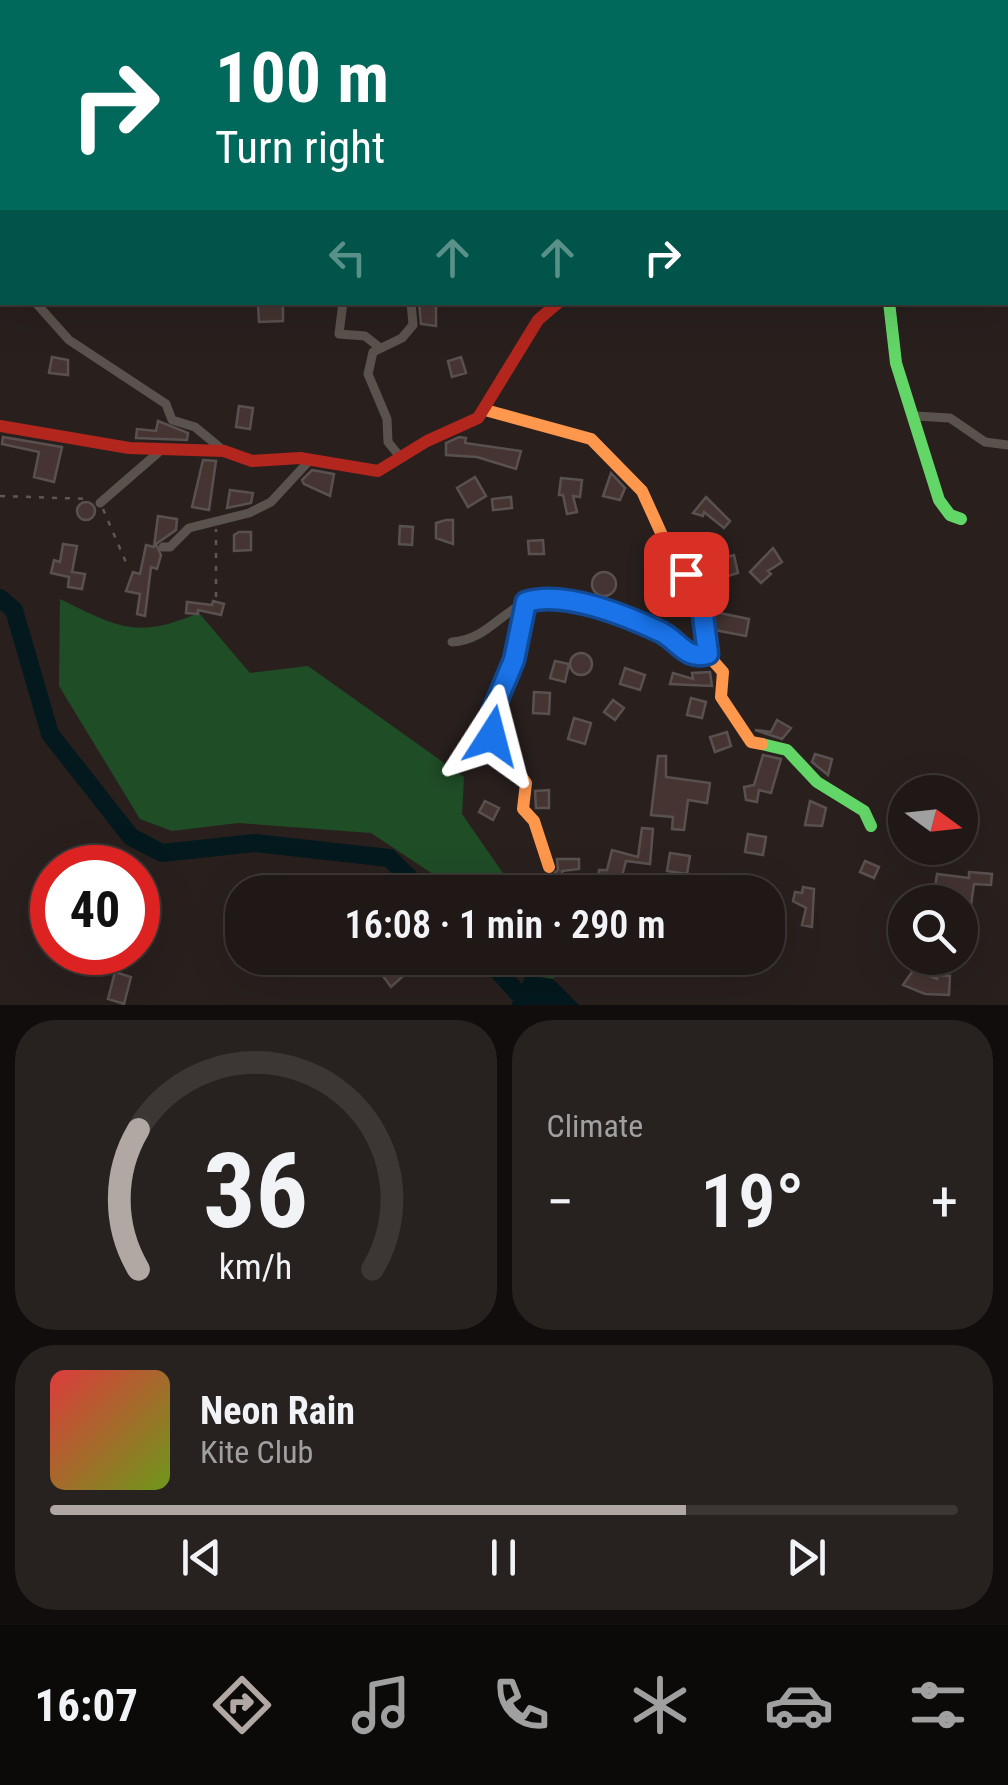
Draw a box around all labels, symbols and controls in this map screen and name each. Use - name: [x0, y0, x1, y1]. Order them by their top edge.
- text: 100 m: [215, 37, 389, 119]
- icon: right: [50, 40, 180, 170]
- text: Turn right: [215, 121, 385, 174]
- icon: left: [320, 230, 375, 285]
- icon: ahead: [425, 230, 480, 285]
- icon: ahead: [530, 230, 585, 285]
- icon: right: [635, 230, 690, 285]
- pin: [644, 532, 729, 617]
- icon: arrive: [659, 547, 714, 602]
- position arrow: [440, 684, 544, 788]
- north arrow: [888, 775, 978, 865]
- map controls: [888, 775, 978, 975]
- speed limit sign: 40: [30, 845, 160, 975]
- button: search: [888, 885, 978, 975]
- text: 16:08 · 1 min · 290 m: [345, 903, 665, 947]
- text: Climate: [547, 1107, 643, 1145]
- text: 36: [203, 1131, 308, 1252]
- text: 19°: [700, 1157, 805, 1245]
- text: −: [547, 1170, 574, 1234]
- text: +: [931, 1170, 958, 1234]
- text: km/h: [219, 1246, 293, 1288]
- text: Neon Rain: [200, 1389, 355, 1433]
- text: Kite Club: [200, 1433, 313, 1471]
- icon: previous: [174, 1530, 229, 1585]
- icon: pause: [476, 1530, 531, 1585]
- icon: next: [779, 1530, 834, 1585]
- icon: directions: [207, 1670, 277, 1740]
- icon: music: [346, 1670, 416, 1740]
- icon: phone: [486, 1670, 556, 1740]
- icon: climate: [625, 1670, 695, 1740]
- icon: car: [764, 1670, 834, 1740]
- icon: filters: [903, 1670, 973, 1740]
- text: 16:07: [35, 1679, 138, 1732]

